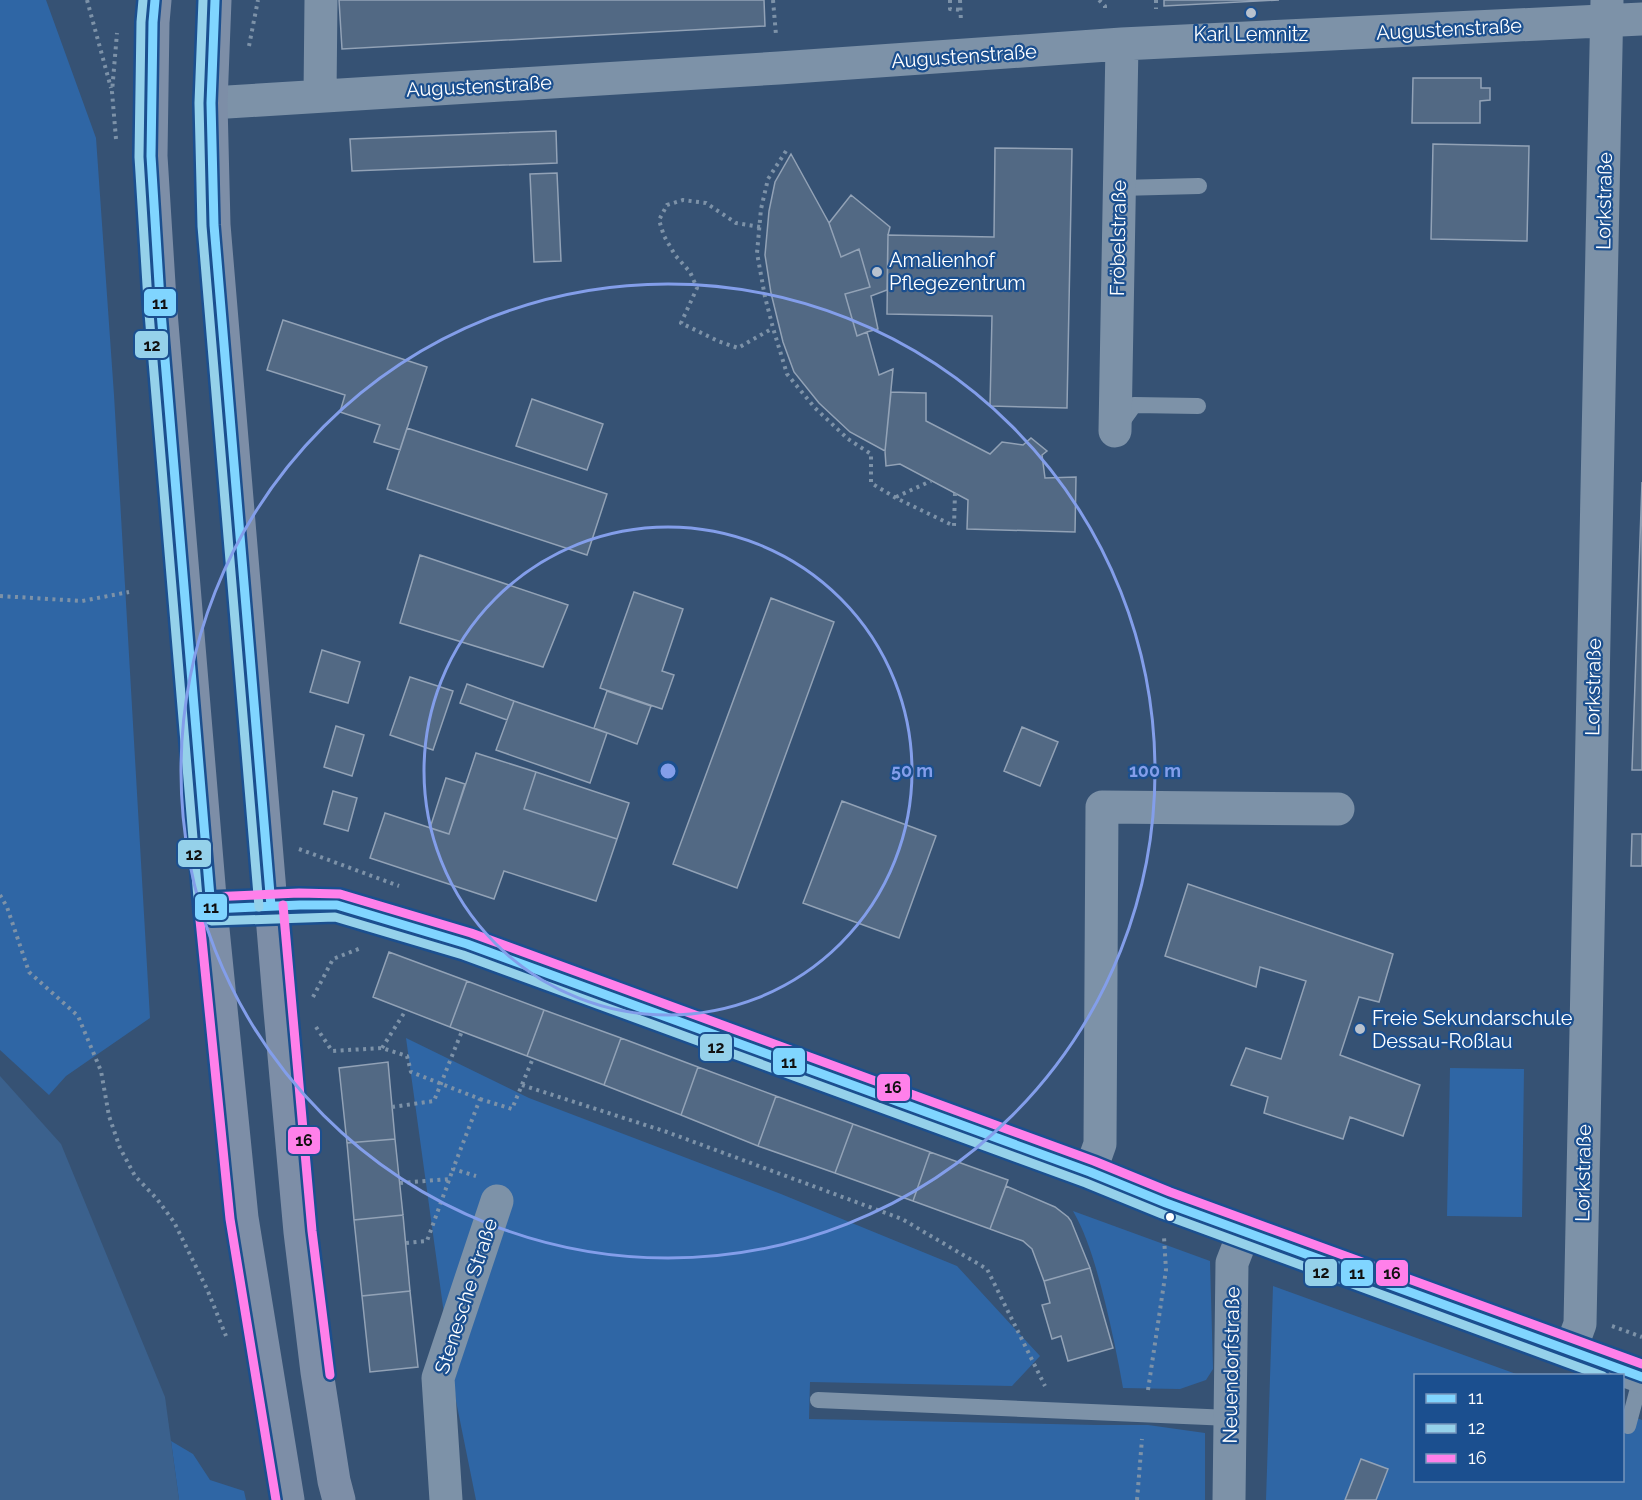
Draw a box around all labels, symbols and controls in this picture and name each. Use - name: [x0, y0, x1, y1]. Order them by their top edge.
- marker: Karl Lemnitz: [1244, 6, 1258, 20]
- street label: Augustenstraße: [1375, 13, 1523, 45]
- place label: Karl Lemnitz: [1194, 22, 1309, 46]
- street label: Augustenstraße: [890, 39, 1038, 73]
- street label: Augustenstraße: [405, 70, 553, 102]
- street label: Lorkstraße: [1591, 152, 1617, 250]
- street label: Fröbelstraße: [1105, 179, 1131, 296]
- place label: Amalienhof Pflegezentrum: [889, 248, 1026, 295]
- marker: Amalienhof Pflegezentrum: [870, 265, 884, 279]
- line badge: 11: [143, 288, 177, 317]
- text: 11: [152, 294, 168, 313]
- line badge: 12: [134, 330, 169, 359]
- text: 12: [144, 336, 160, 355]
- street label: Lorkstraße: [1580, 638, 1606, 736]
- text: 50 m: [891, 760, 933, 781]
- text: 100 m: [1129, 760, 1181, 781]
- centre of rings: [658, 761, 678, 781]
- line badge: 12: [177, 839, 212, 868]
- text: 12: [186, 845, 202, 864]
- line badge: 11: [194, 893, 228, 921]
- text: 11: [203, 898, 219, 917]
- place label: Freie Sekundarschule Dessau-Roßlau: [1372, 1006, 1573, 1053]
- marker: Freie Sekundarschule Dessau-Roßlau: [1353, 1022, 1367, 1036]
- line badge: 12: [699, 1033, 733, 1062]
- text: 12: [708, 1038, 724, 1057]
- line badge: 11: [772, 1047, 806, 1076]
- text: 11: [781, 1053, 797, 1072]
- line badge: 16: [876, 1073, 911, 1102]
- text: 16: [884, 1078, 902, 1097]
- street label: Lorkstraße: [1570, 1124, 1596, 1222]
- line badge: 16: [287, 1126, 321, 1155]
- text: 16: [295, 1131, 313, 1150]
- unlabelled marker: [1164, 1211, 1176, 1223]
- street label: Stenesche Straße: [430, 1215, 503, 1377]
- line badge: 12: [1304, 1258, 1338, 1287]
- line badge: 11: [1340, 1259, 1374, 1287]
- line badge: 16: [1375, 1259, 1409, 1287]
- text: 12: [1313, 1263, 1329, 1282]
- text: 11: [1349, 1264, 1365, 1283]
- text: 16: [1383, 1264, 1401, 1283]
- street label: Neuendorfstraße: [1218, 1286, 1244, 1444]
- legend: [1414, 1374, 1624, 1482]
- text: 11: [1468, 1387, 1484, 1408]
- text: 12: [1468, 1417, 1485, 1438]
- text: 16: [1468, 1447, 1487, 1468]

